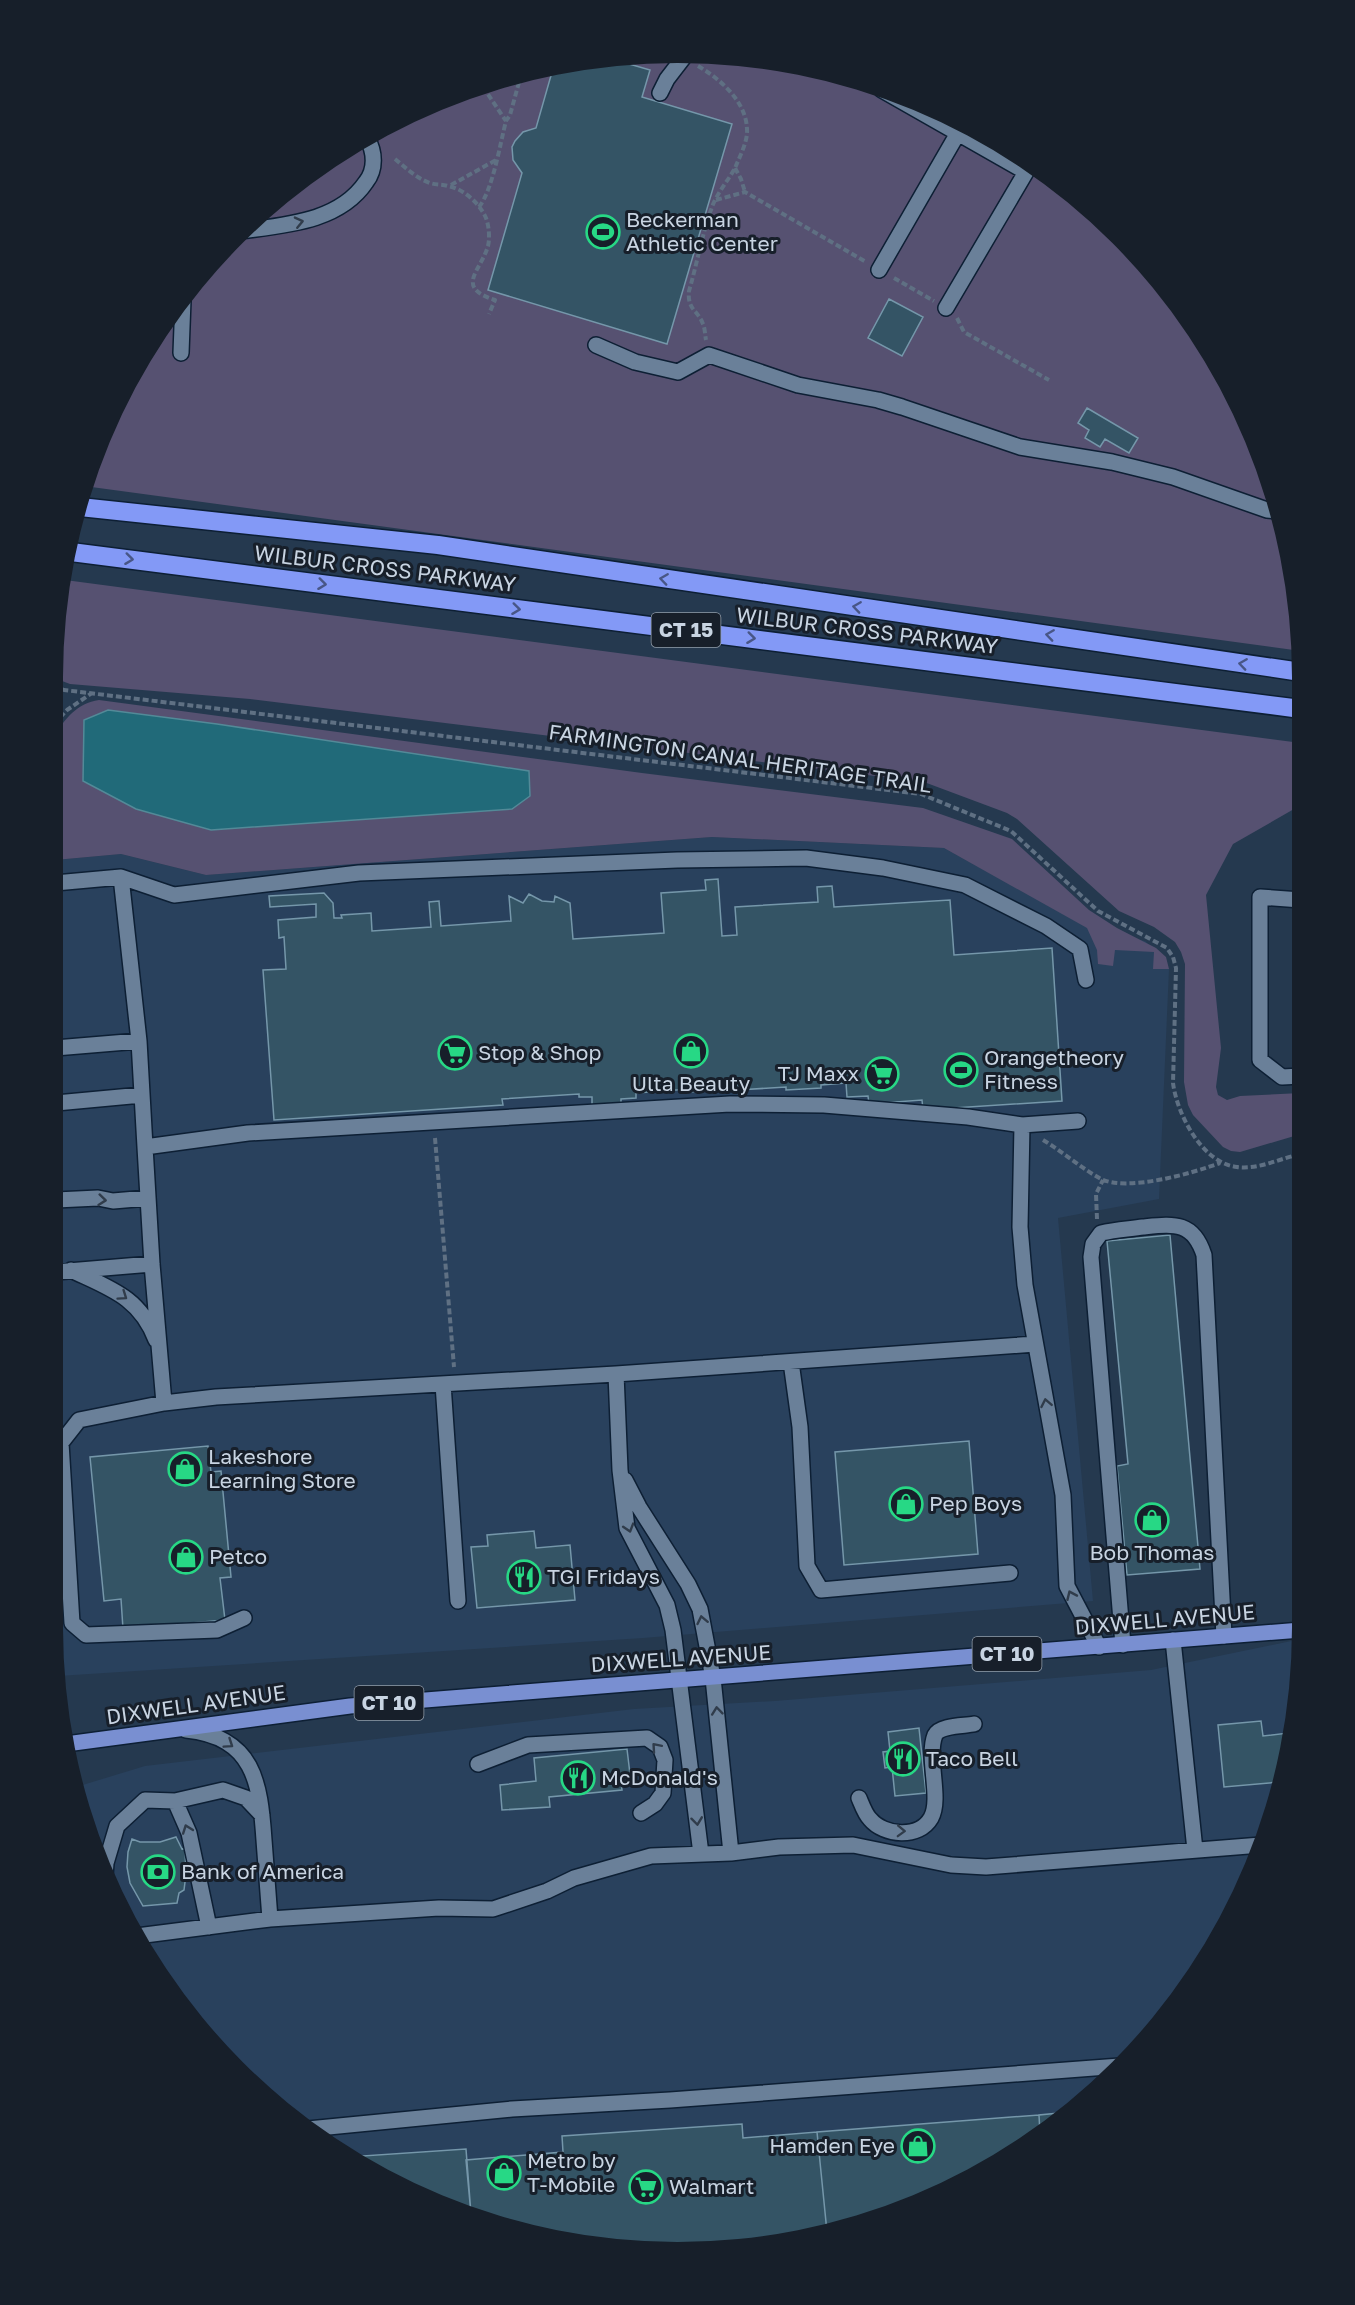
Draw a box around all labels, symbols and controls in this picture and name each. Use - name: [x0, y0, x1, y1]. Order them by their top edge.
- place label: Beckerman Athletic Center: [626, 206, 778, 256]
- sports icon: Beckerman Athletic Center: [585, 214, 621, 250]
- one-way arrow: [293, 216, 303, 229]
- street label: WILBUR CROSS PARKWAY: [253, 539, 518, 597]
- one-way arrow: [124, 553, 133, 565]
- one-way arrow: [660, 573, 669, 585]
- one-way arrow: [318, 577, 327, 590]
- street label: WILBUR CROSS PARKWAY: [735, 601, 1000, 659]
- one-way arrow: [511, 602, 520, 614]
- one-way arrow: [853, 602, 862, 614]
- road number: CT 15: [652, 613, 720, 647]
- one-way arrow: [1046, 630, 1055, 642]
- one-way arrow: [746, 632, 755, 644]
- one-way arrow: [1239, 658, 1248, 670]
- street label: FARMINGTON CANAL HERITAGE TRAIL: [547, 718, 933, 798]
- shop icon: Ulta Beauty: [673, 1033, 709, 1069]
- supermarket icon: Stop & Shop: [437, 1035, 473, 1071]
- place label: Stop & Shop: [478, 1039, 601, 1065]
- place label: Orangetheory Fitness: [984, 1044, 1124, 1094]
- sports icon: Orangetheory Fitness: [943, 1052, 979, 1088]
- supermarket icon: TJ Maxx: [864, 1056, 900, 1092]
- place label: TJ Maxx: [778, 1060, 859, 1086]
- place label: Ulta Beauty: [632, 1070, 751, 1096]
- one-way arrow: [97, 1193, 107, 1206]
- one-way arrow: [117, 1289, 128, 1300]
- one-way arrow: [1040, 1398, 1053, 1408]
- place label: Lakeshore Learning Store: [208, 1443, 356, 1493]
- shop icon: Lakeshore Learning Store: [167, 1451, 203, 1487]
- shop icon: Pep Boys: [888, 1486, 924, 1522]
- place label: Pep Boys: [929, 1490, 1022, 1516]
- shop icon: Bob Thomas: [1134, 1502, 1170, 1538]
- one-way arrow: [622, 1522, 634, 1533]
- shop icon: Petco: [168, 1539, 204, 1575]
- place label: Bob Thomas: [1090, 1539, 1214, 1565]
- place label: Petco: [209, 1543, 267, 1569]
- restaurant icon: TGI Fridays: [506, 1559, 542, 1595]
- place label: TGI Fridays: [547, 1563, 660, 1589]
- one-way arrow: [1067, 1591, 1079, 1602]
- street label: DIXWELL AVENUE: [1074, 1598, 1256, 1640]
- one-way arrow: [696, 1616, 709, 1626]
- road number: CT 10: [972, 1637, 1042, 1671]
- street label: DIXWELL AVENUE: [590, 1639, 772, 1677]
- street label: DIXWELL AVENUE: [105, 1679, 287, 1729]
- road number: CT 10: [354, 1686, 424, 1720]
- one-way arrow: [711, 1707, 724, 1716]
- one-way arrow: [223, 1737, 233, 1749]
- restaurant icon: Taco Bell: [885, 1741, 921, 1777]
- one-way arrow: [652, 1743, 663, 1754]
- place label: Taco Bell: [926, 1745, 1018, 1771]
- restaurant icon: McDonald's: [560, 1760, 596, 1796]
- place label: McDonald's: [601, 1764, 718, 1790]
- one-way arrow: [690, 1817, 703, 1826]
- one-way arrow: [181, 1824, 194, 1835]
- one-way arrow: [897, 1825, 906, 1838]
- bank icon: Bank of America: [140, 1854, 176, 1890]
- place label: Bank of America: [181, 1858, 344, 1884]
- shop icon: Hamden Eye: [900, 2128, 936, 2164]
- place label: Hamden Eye: [769, 2132, 895, 2158]
- place label: Metro by T-Mobile: [527, 2147, 616, 2197]
- shop icon: Metro by T-Mobile: [486, 2155, 522, 2191]
- supermarket icon: Walmart: [628, 2169, 664, 2205]
- place label: Walmart: [669, 2173, 754, 2199]

